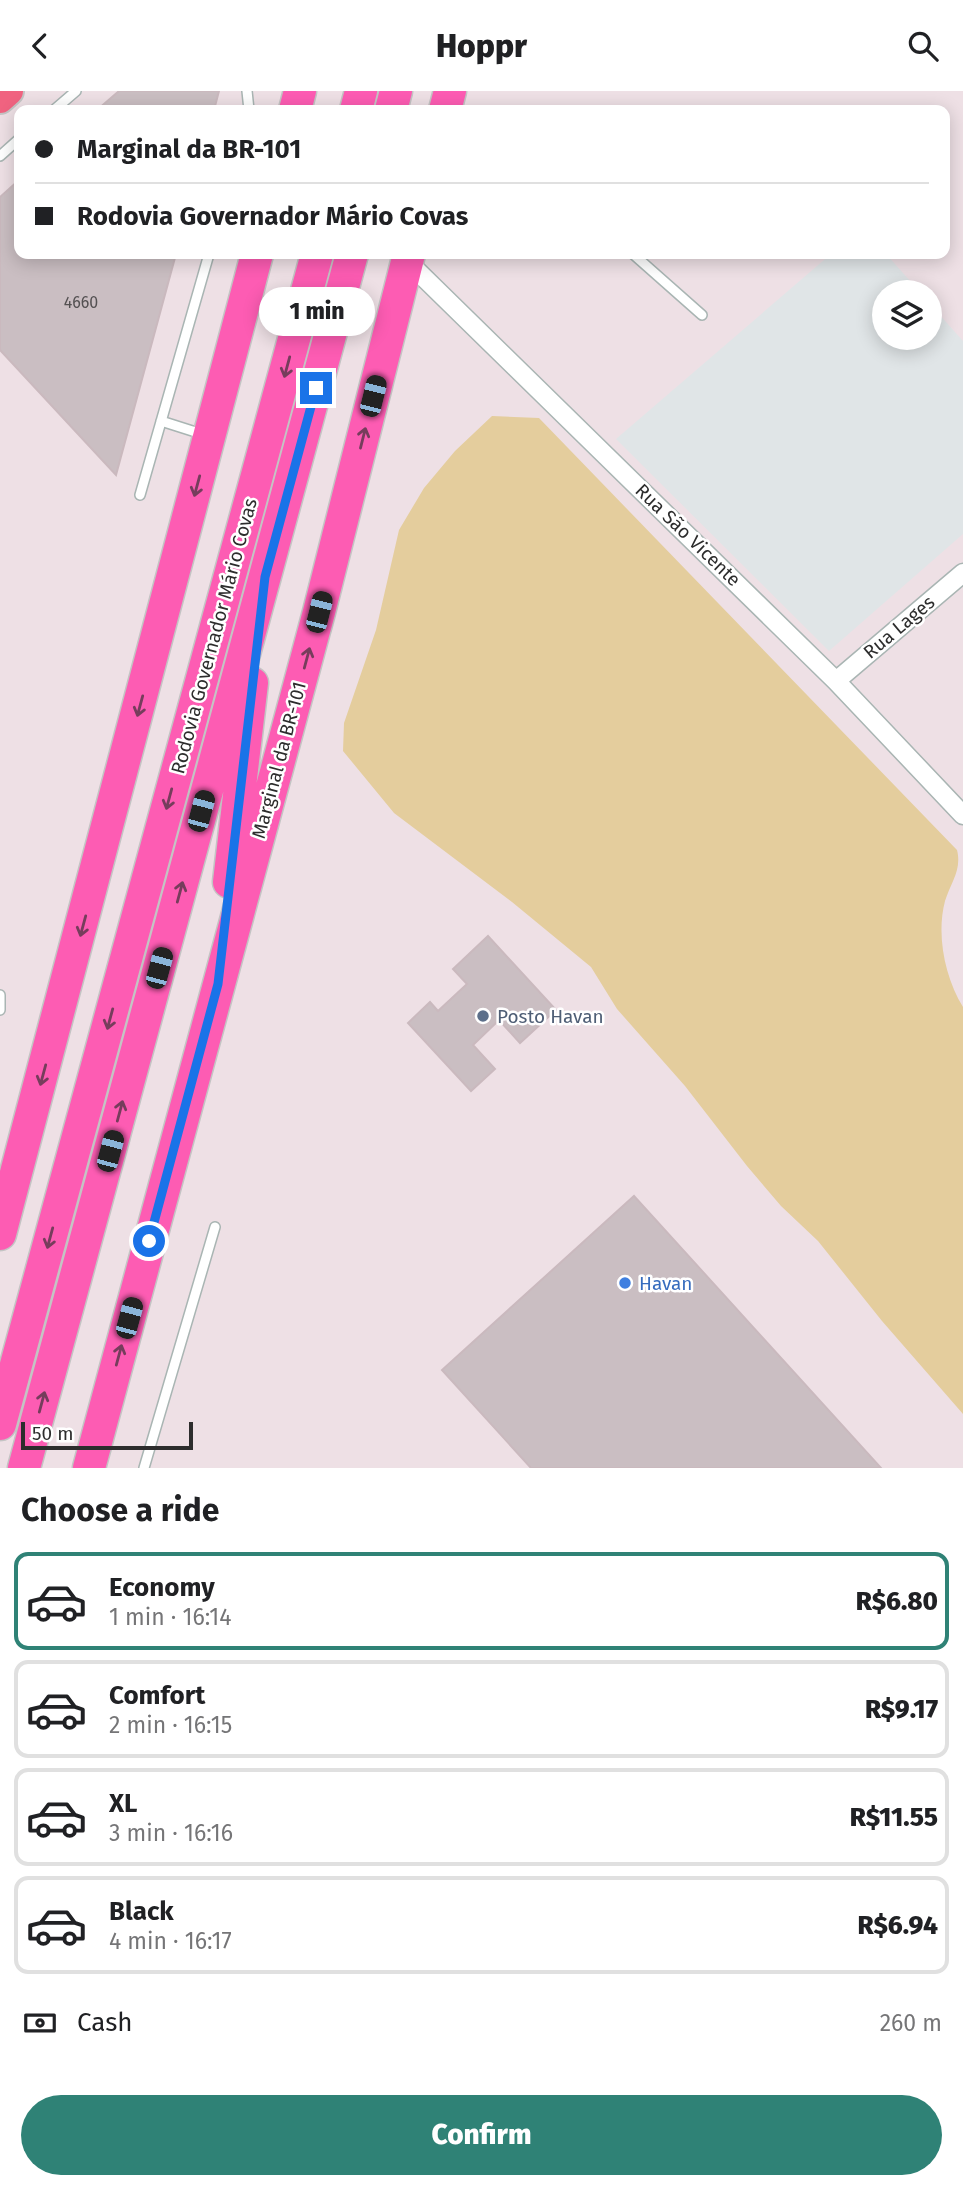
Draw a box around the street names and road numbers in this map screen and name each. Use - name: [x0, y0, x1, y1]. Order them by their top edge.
- street label: Rua São Vicente: [630, 479, 746, 591]
- street label: Rodovia Governador Mário Covas: [166, 496, 262, 776]
- street label: Rua Lages: [859, 590, 939, 663]
- street label: Marginal da BR-101: [247, 679, 311, 841]

